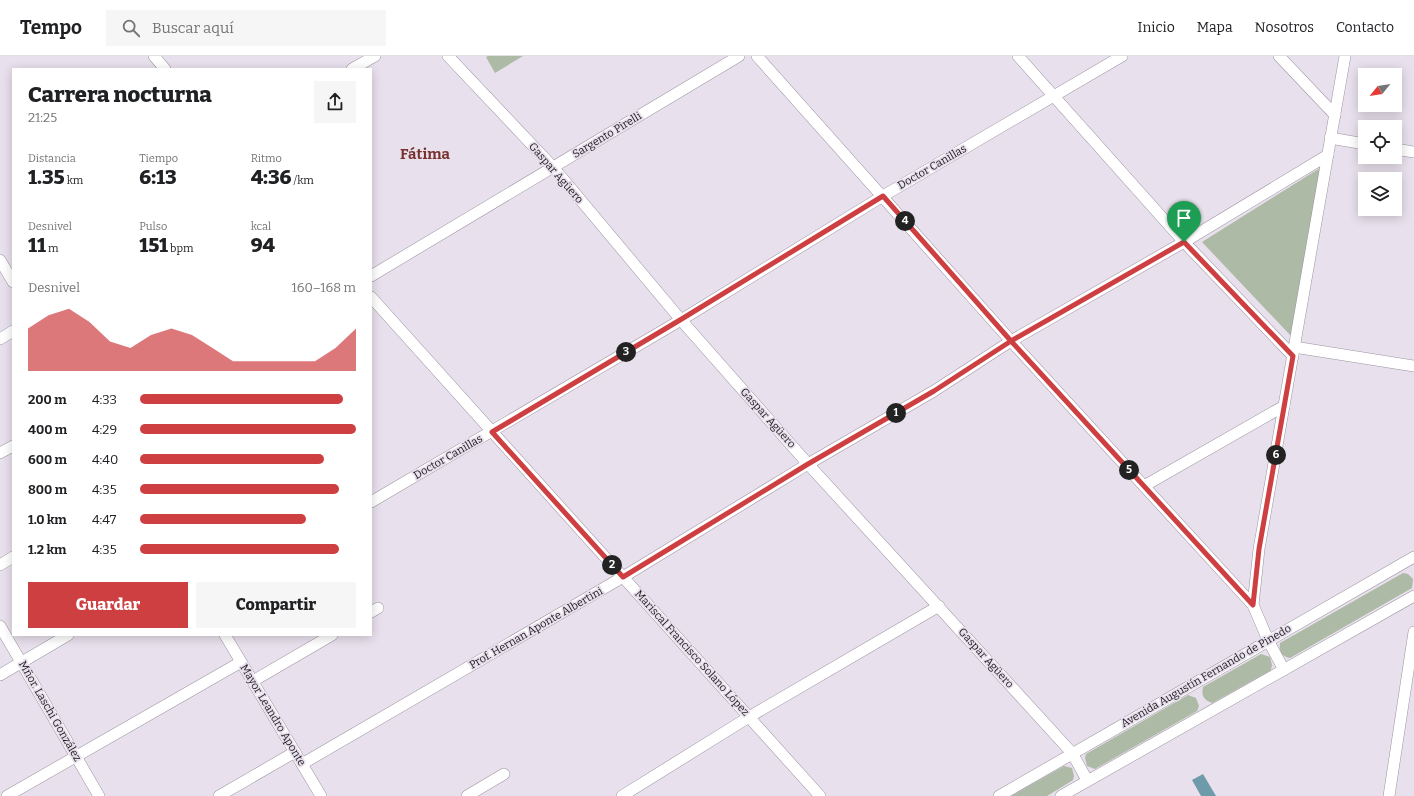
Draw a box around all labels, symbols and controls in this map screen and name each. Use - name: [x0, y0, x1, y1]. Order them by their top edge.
- search box: [106, 10, 386, 46]
- text: Tempo: [20, 16, 82, 39]
- icon: search: [120, 17, 142, 39]
- text: Buscar aquí: [152, 19, 234, 37]
- text: Inicio: [1138, 19, 1175, 36]
- text: Mapa: [1197, 19, 1233, 36]
- text: Nosotros: [1255, 19, 1314, 36]
- text: Contacto: [1336, 19, 1394, 36]
- north arrow: [1358, 68, 1402, 112]
- map controls: [1358, 68, 1402, 216]
- text: Carrera nocturna: [28, 81, 212, 108]
- button: share: [314, 81, 356, 123]
- street label: Sargento Pirelli: [570, 109, 645, 161]
- text: 21:25: [28, 110, 57, 125]
- button: locate: [1358, 120, 1402, 164]
- street label: Gaspar Agüero: [526, 140, 586, 206]
- street label: Doctor Canillas: [895, 142, 969, 192]
- district label: Fátima: [400, 145, 451, 163]
- text: Distancia: [28, 152, 76, 165]
- text: Tiempo: [139, 152, 178, 165]
- text: Ritmo: [251, 152, 282, 165]
- text: 1.35: [28, 165, 65, 189]
- text: 6:13: [139, 165, 177, 189]
- text: 4:36: [251, 165, 291, 189]
- button: layers: [1358, 172, 1402, 216]
- text: km: [65, 174, 83, 187]
- text: /km: [291, 174, 314, 187]
- pin: [1167, 201, 1201, 242]
- icon: arrive: [1173, 207, 1195, 229]
- pin: 4: [895, 211, 915, 231]
- text: 4: [902, 214, 908, 227]
- text: Desnivel: [28, 220, 72, 233]
- text: Pulso: [139, 220, 167, 233]
- text: kcal: [251, 220, 271, 233]
- text: 11: [28, 233, 46, 257]
- text: 151: [139, 233, 168, 257]
- text: 94: [251, 233, 275, 257]
- text: m: [46, 242, 58, 255]
- text: bpm: [168, 242, 194, 255]
- text: Desnivel: [28, 280, 80, 295]
- text: 160–168 m: [292, 280, 356, 295]
- pin: 3: [616, 342, 636, 362]
- text: 3: [623, 345, 629, 358]
- street label: Gaspar Agüero: [738, 385, 798, 451]
- text: 200 m: [28, 392, 67, 407]
- text: 4:33: [92, 392, 117, 407]
- pin: 1: [886, 403, 906, 423]
- text: 1: [894, 406, 898, 419]
- text: 400 m: [28, 422, 67, 437]
- text: 4:29: [92, 422, 117, 437]
- street label: Doctor Canillas: [411, 432, 485, 482]
- pin: 6: [1266, 445, 1286, 465]
- text: 6: [1273, 448, 1279, 461]
- text: 600 m: [28, 452, 67, 467]
- text: 4:40: [92, 452, 118, 467]
- pin: 5: [1119, 460, 1139, 480]
- text: 5: [1126, 463, 1132, 476]
- text: 800 m: [28, 482, 67, 497]
- text: 4:35: [92, 482, 117, 497]
- text: 1.0 km: [28, 512, 67, 527]
- text: 4:47: [92, 512, 116, 527]
- text: 1.2 km: [28, 542, 66, 557]
- text: 4:35: [92, 542, 117, 557]
- pin: 2: [602, 555, 622, 575]
- text: 2: [609, 558, 615, 571]
- button: Guardar: [28, 582, 188, 628]
- button: Compartir: [196, 582, 356, 628]
- street label: Prof. Hernan Aponte Albertini: [467, 584, 606, 672]
- street label: Mariscal Francisco Solano López: [632, 587, 752, 719]
- street label: Avenida Augustín Fernando de Pinedo: [1119, 622, 1293, 730]
- street label: Gaspar Agüero: [956, 625, 1016, 691]
- street label: Mñor. Laschi González: [16, 658, 84, 764]
- street label: Mayor Leandro Aponte: [238, 662, 308, 768]

